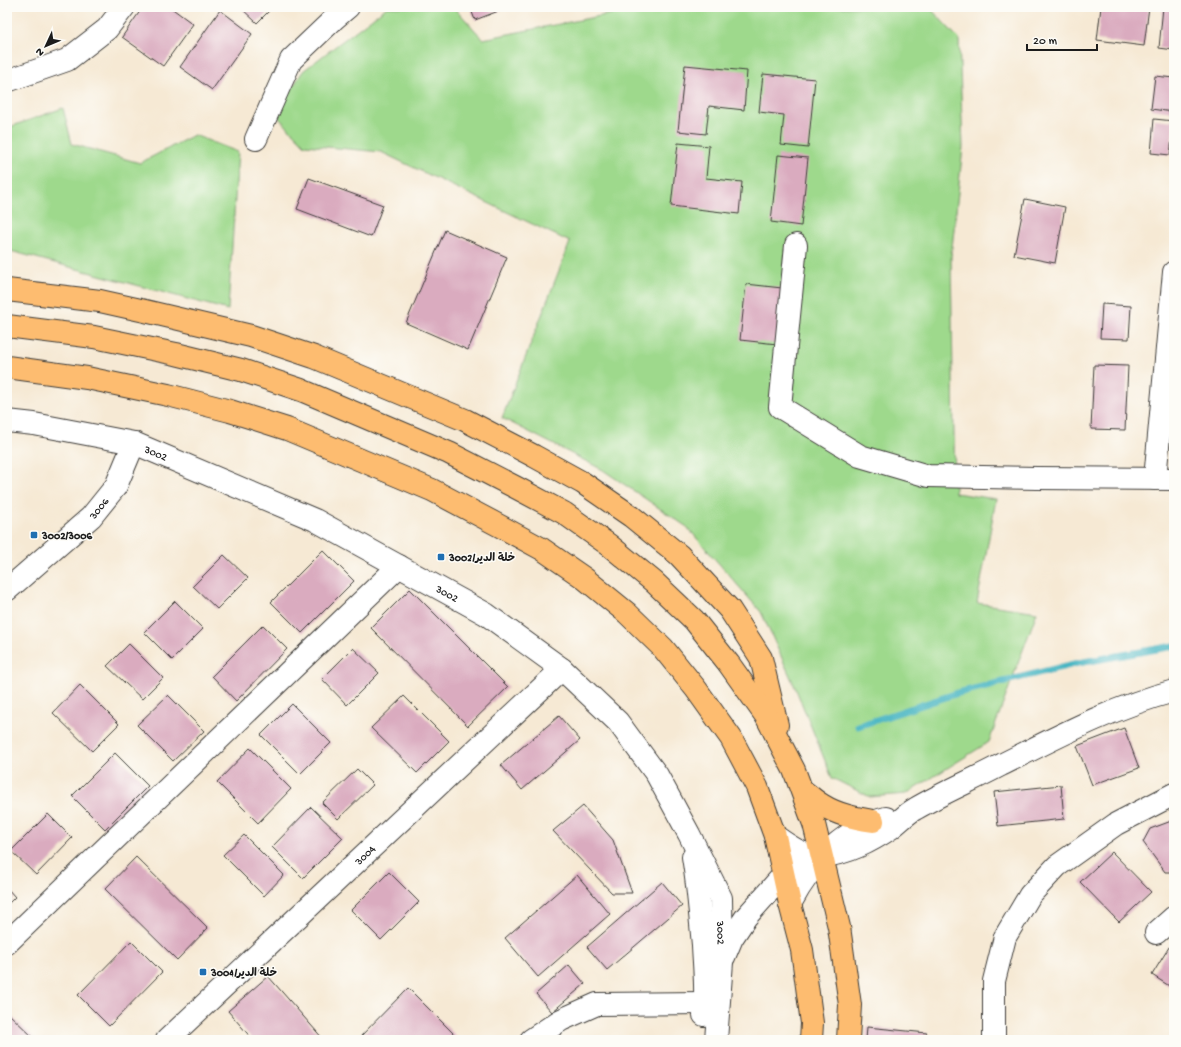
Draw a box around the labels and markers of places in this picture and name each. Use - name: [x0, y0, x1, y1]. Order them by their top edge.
- marker: 3002/3006: [29, 530, 39, 540]
- place label: 3002/3006: [41, 531, 92, 543]
- marker: خلة الدير/3002: [436, 552, 446, 562]
- place label: خلة الدير/3002: [448, 552, 515, 565]
- marker: خلة الدير/3004: [198, 967, 208, 977]
- place label: خلة الدير/3004: [210, 967, 277, 980]

